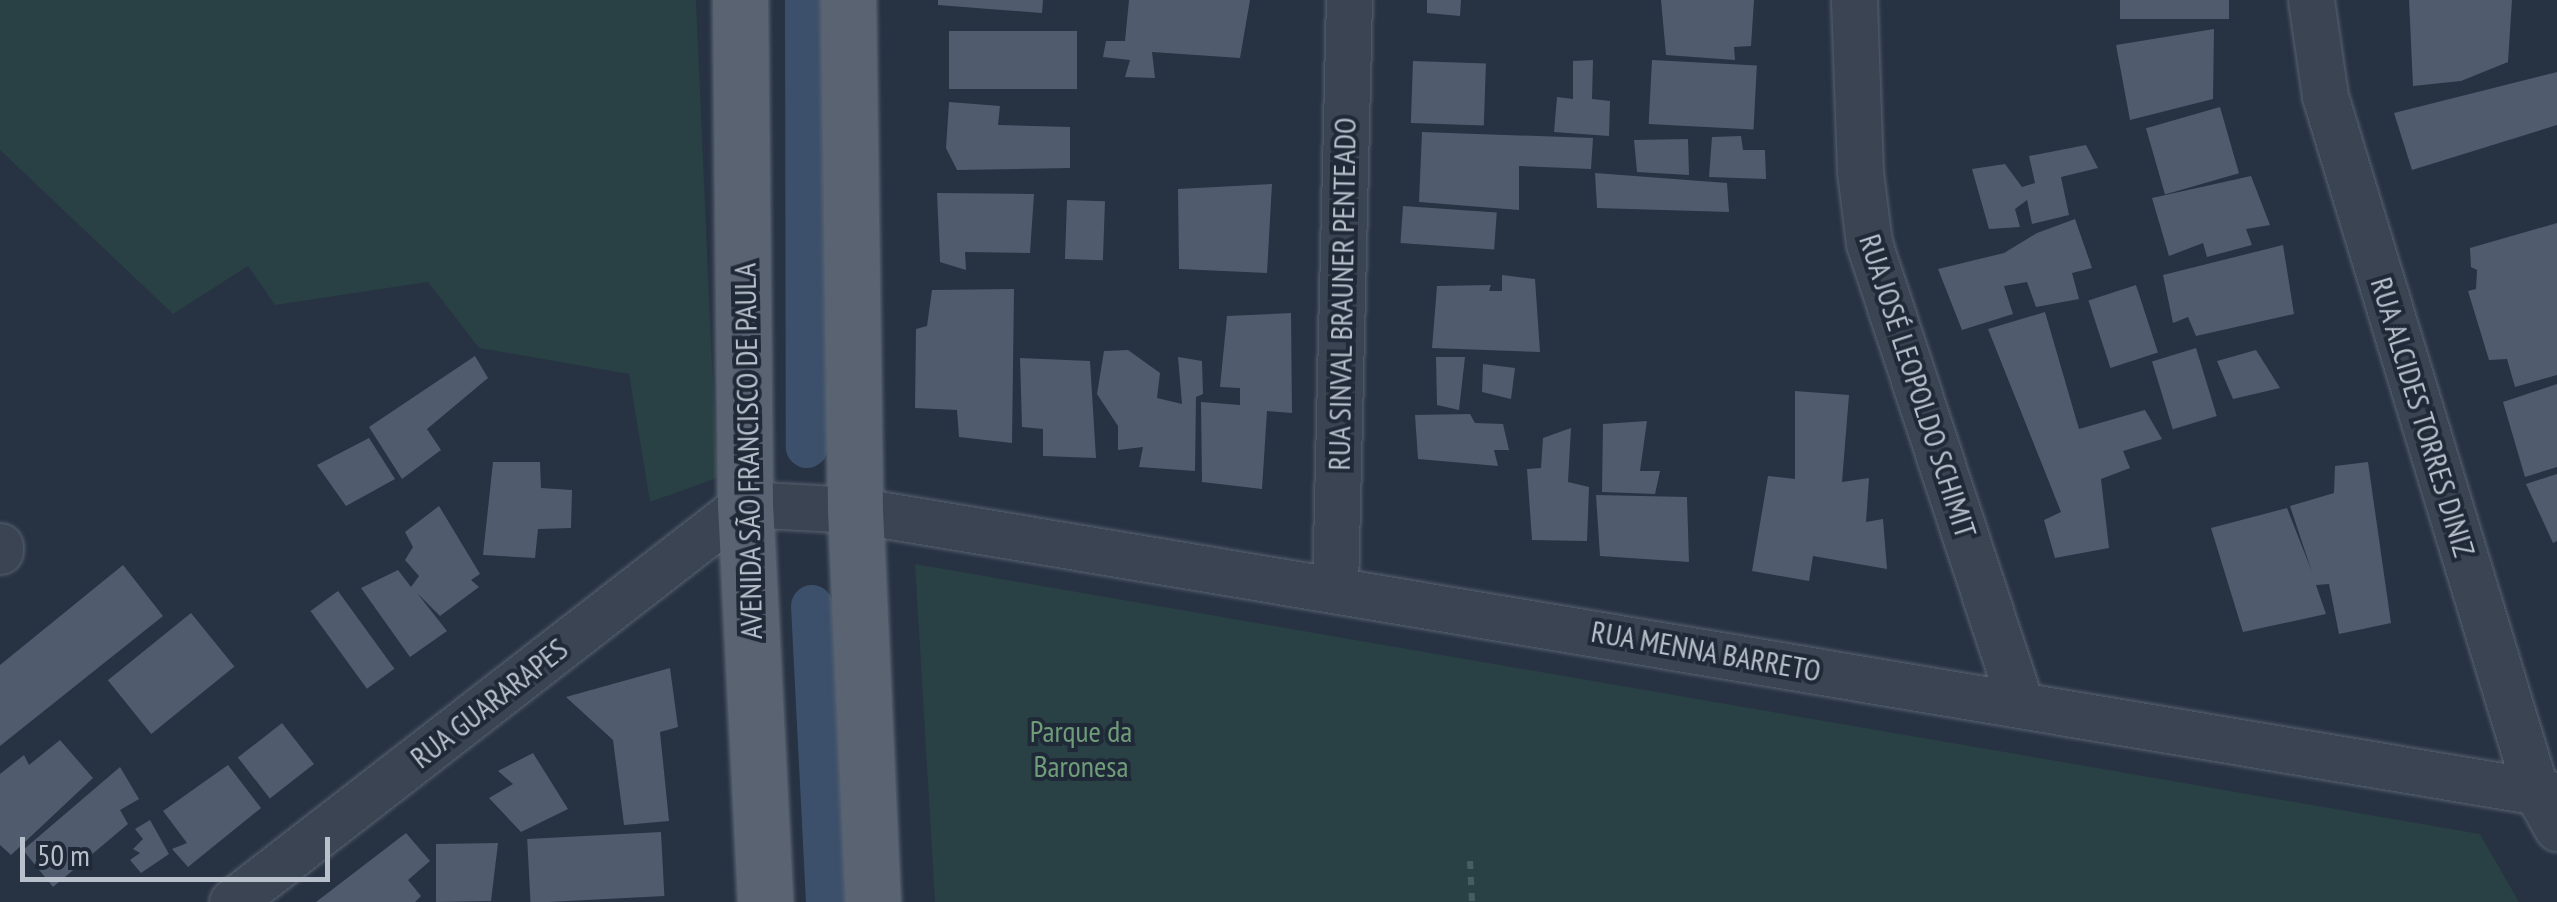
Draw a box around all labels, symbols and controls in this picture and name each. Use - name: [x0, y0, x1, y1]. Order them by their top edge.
- street label: RUA SINVAL BRAUNER PENTEADO: [1321, 116, 1363, 472]
- street label: RUA JOSÉ LEOPOLDO SCHIMIT: [1852, 229, 1984, 543]
- street label: AVENIDA SÃO FRANCISCO DE PAULA: [727, 262, 769, 640]
- street label: RUA ALCIDES TORRES DINIZ: [2363, 272, 2483, 562]
- street label: RUA MENNA BARRETO: [1588, 613, 1824, 689]
- street label: RUA GUARARAPES: [403, 630, 575, 776]
- park label: Parque da Baronesa: [1030, 713, 1132, 784]
- scale bar: [25, 817, 335, 879]
- text: 50 m: [37, 835, 90, 874]

